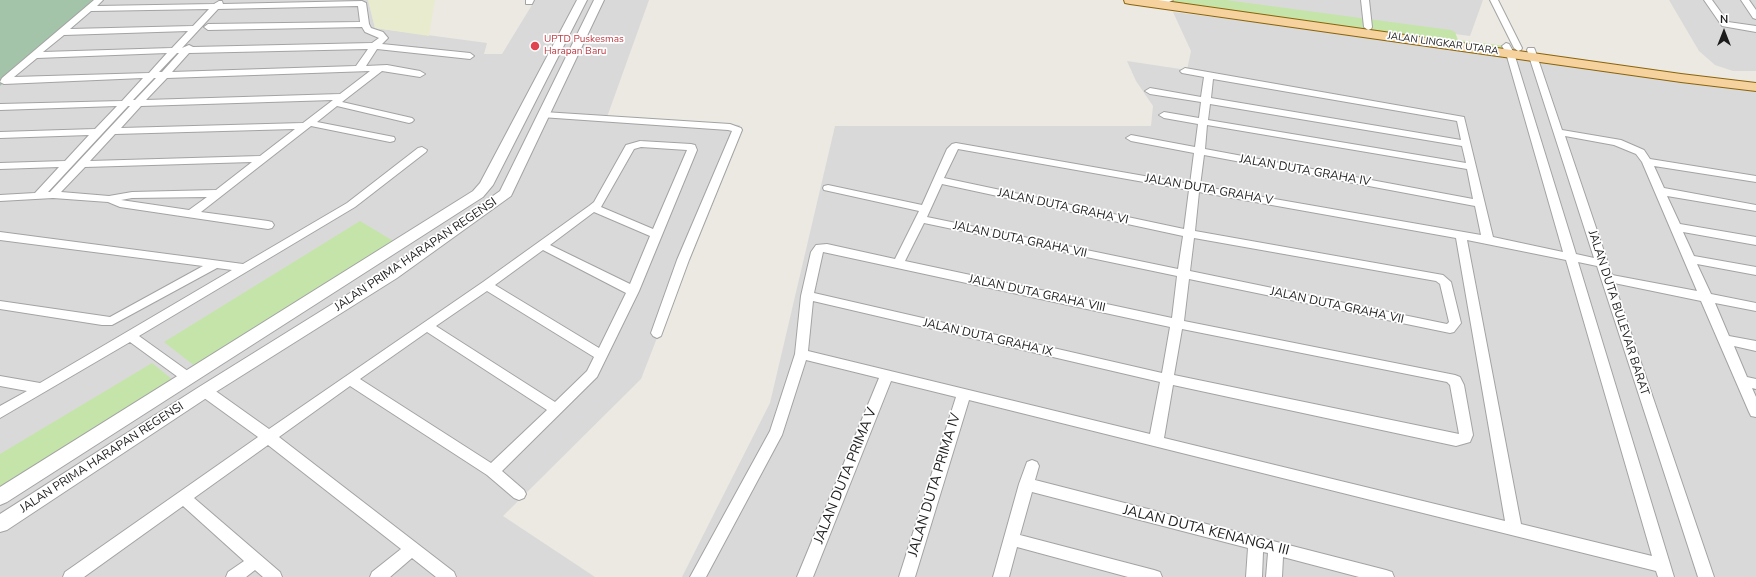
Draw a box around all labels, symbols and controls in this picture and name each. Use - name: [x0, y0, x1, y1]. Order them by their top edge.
- north arrow: [1704, 12, 1744, 52]
- text: N: [1720, 12, 1728, 27]
- street label: JALAN LINGKAR UTARA: [1387, 30, 1499, 58]
- place label: UPTD Puskesmas Harapan Baru: [544, 34, 624, 58]
- marker: UPTD Puskesmas Harapan Baru: [529, 40, 541, 52]
- street label: JALAN DUTA GRAHA IV: [1238, 152, 1372, 190]
- street label: JALAN DUTA GRAHA V: [1144, 172, 1274, 208]
- street label: JALAN DUTA GRAHA VI: [996, 186, 1130, 228]
- street label: JALAN PRIMA HARAPAN REGENSI: [332, 195, 500, 315]
- street label: JALAN DUTA GRAHA VII: [952, 219, 1088, 261]
- street label: JALAN DUTA BULEVAR BARAT: [1584, 229, 1652, 397]
- street label: JALAN DUTA GRAHA VIII: [967, 272, 1107, 316]
- street label: JALAN DUTA GRAHA VII: [1269, 285, 1405, 327]
- street label: JALAN DUTA GRAHA IX: [922, 316, 1054, 360]
- street label: JALAN PRIMA HARAPAN REGENSI: [17, 400, 187, 516]
- street label: JALAN DUTA PRIMA V: [811, 406, 881, 546]
- street label: JALAN DUTA PRIMA IV: [905, 411, 965, 559]
- street label: JALAN DUTA KENANGA III: [1121, 502, 1291, 560]

